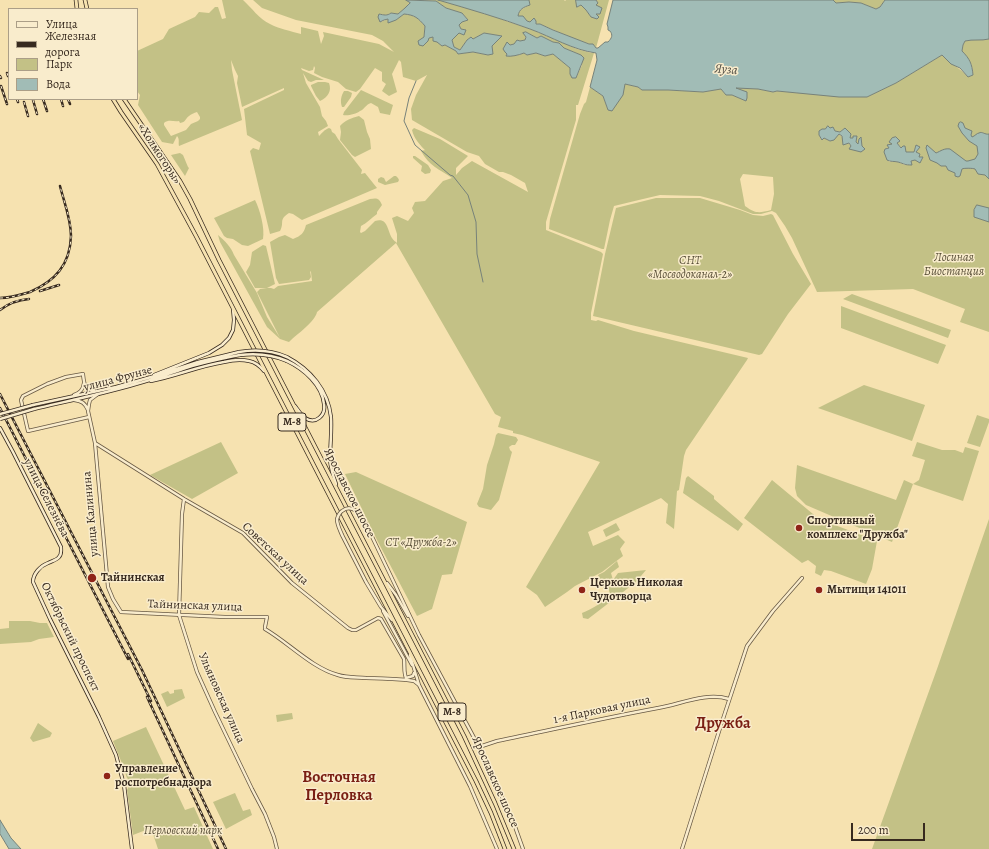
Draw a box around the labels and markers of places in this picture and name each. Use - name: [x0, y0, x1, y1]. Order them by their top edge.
- place label: Спортивный комплекс "Дружба": [807, 514, 908, 542]
- marker: Спортивный комплекс "Дружба": [794, 523, 804, 533]
- place label: Тайнинская: [101, 571, 165, 585]
- marker: Тайнинская: [86, 572, 98, 584]
- place label: Церковь Николая Чудотворца: [590, 576, 683, 604]
- place label: Мытищи 141011: [827, 583, 906, 597]
- marker: Церковь Николая Чудотворца: [577, 585, 587, 595]
- marker: Мытищи 141011: [814, 585, 824, 595]
- place label: Управление роспотребнадзора: [115, 762, 212, 790]
- marker: Управление роспотребнадзора: [102, 771, 112, 781]

